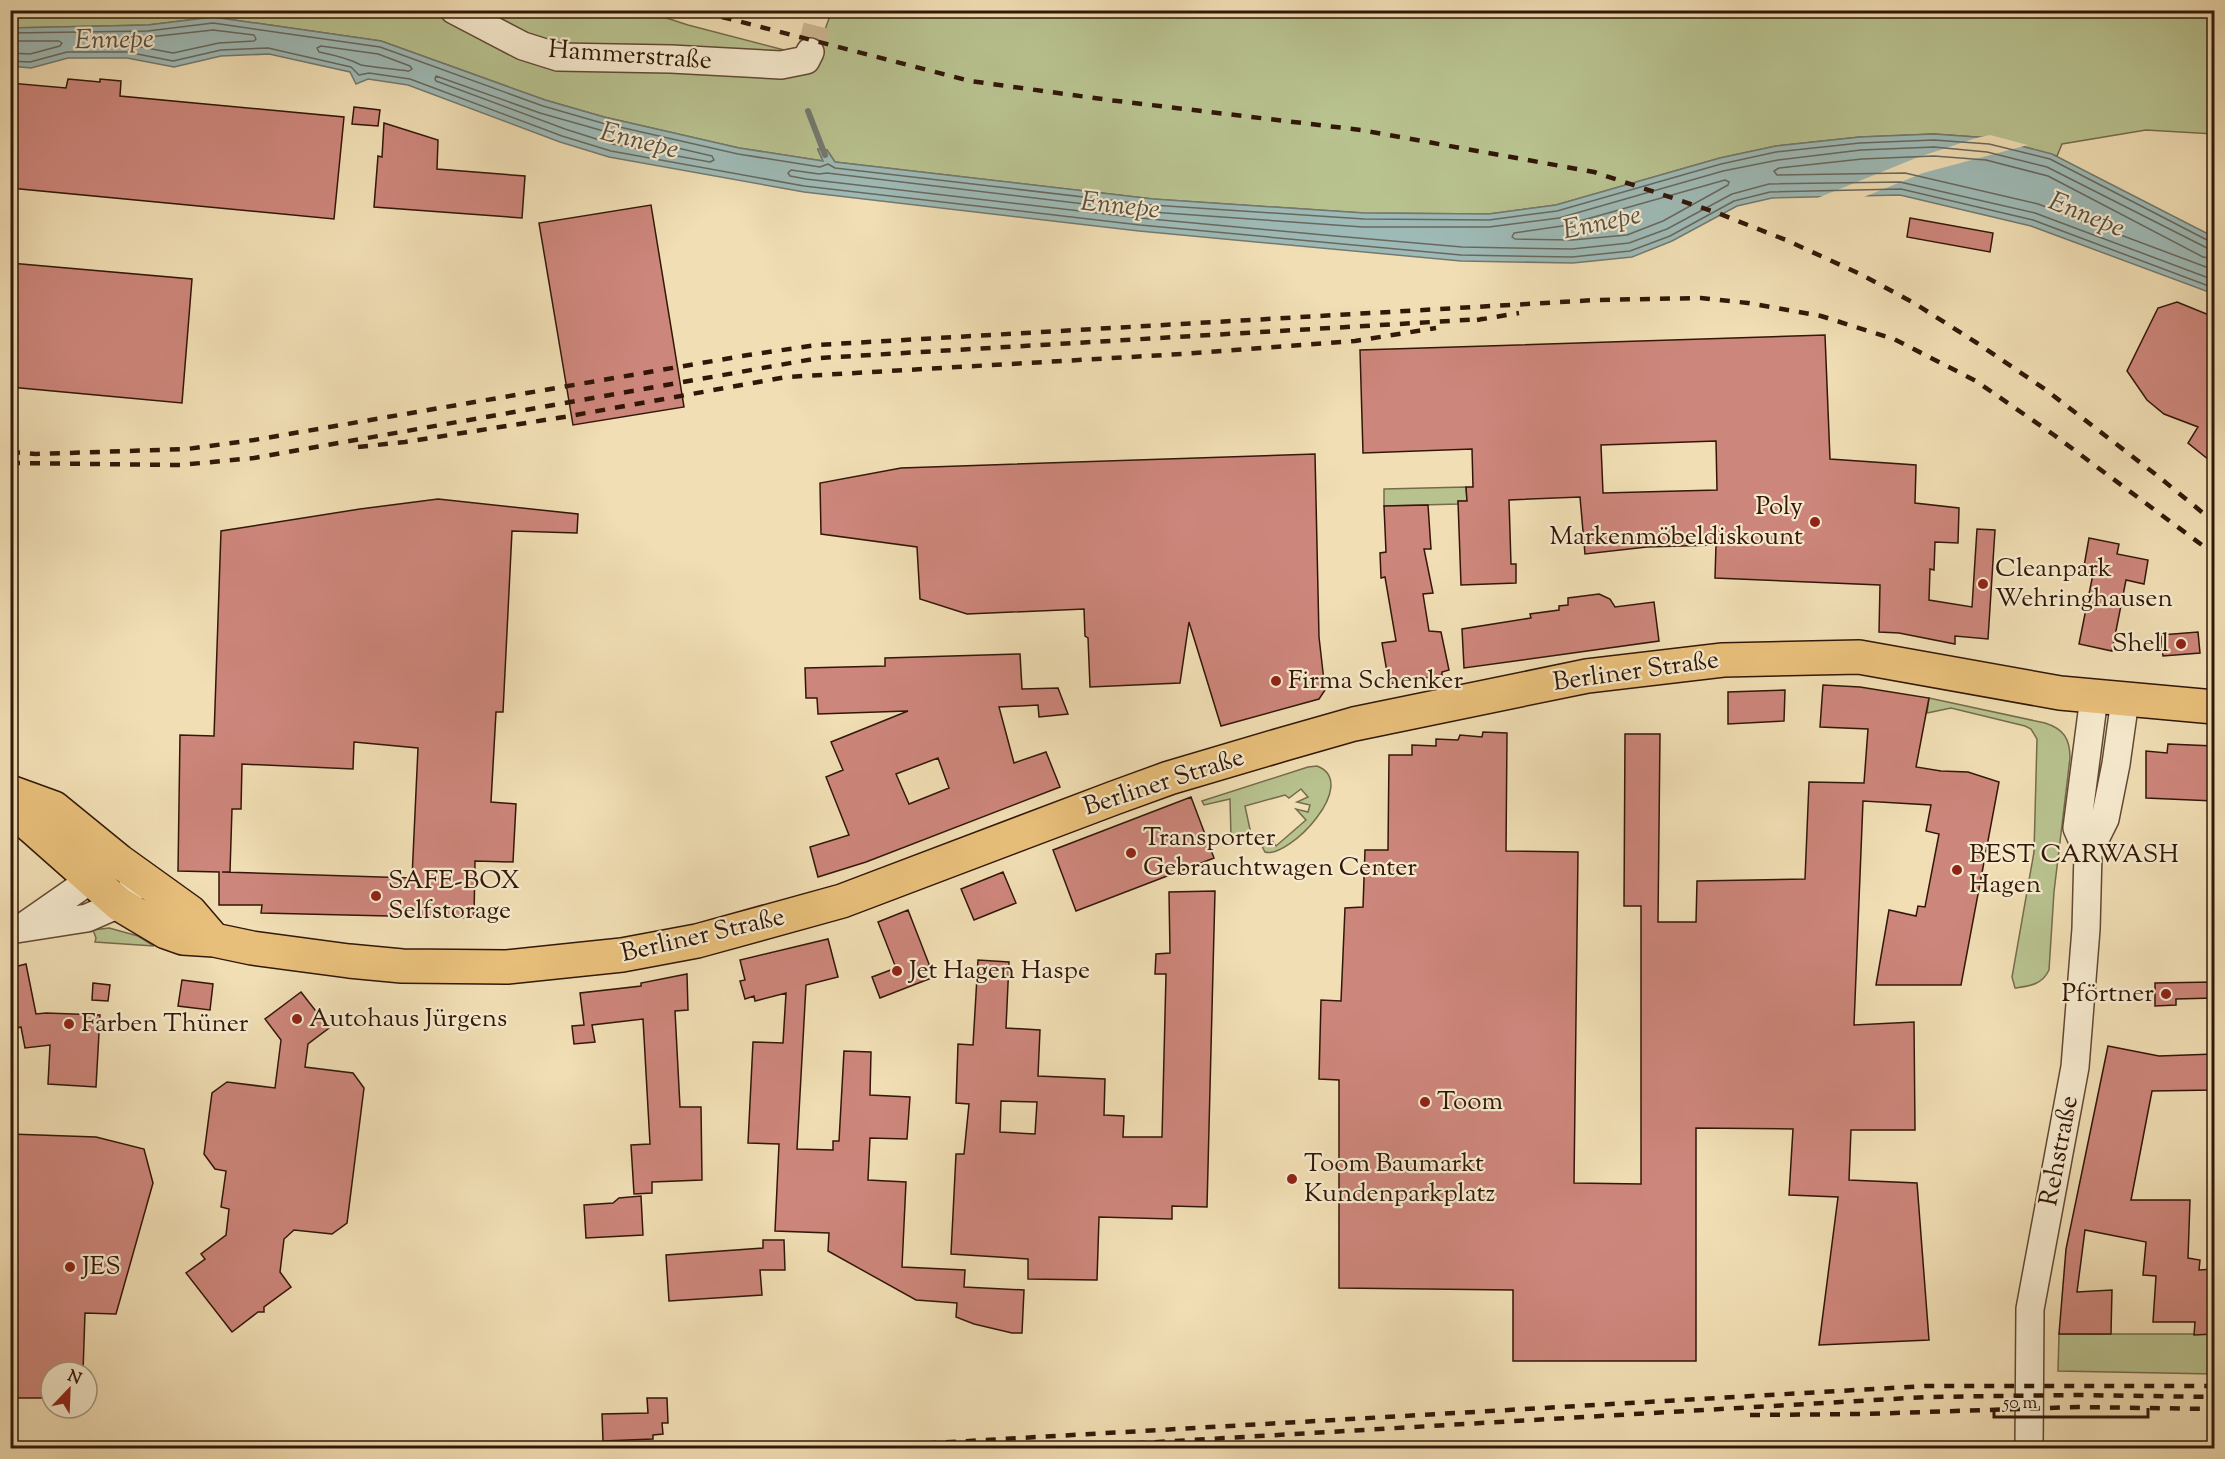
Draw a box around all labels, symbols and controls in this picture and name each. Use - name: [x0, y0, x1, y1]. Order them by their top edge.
- water label: Ennepe: [74, 21, 154, 61]
- street label: Hammerstraße: [547, 32, 713, 80]
- water label: Ennepe: [596, 113, 682, 171]
- water label: Ennepe: [1078, 183, 1162, 231]
- water label: Ennepe: [2042, 183, 2130, 249]
- water label: Ennepe: [1559, 197, 1645, 251]
- place label: Poly Markenmöbeldiskount: [1549, 489, 1803, 556]
- marker: Poly Markenmöbeldiskount: [1808, 515, 1822, 529]
- place label: Cleanpark Wehringhausen: [1995, 551, 2173, 618]
- marker: Cleanpark Wehringhausen: [1976, 577, 1990, 591]
- place label: Shell: [2112, 626, 2169, 663]
- marker: Shell: [2174, 637, 2188, 651]
- street label: Berliner Straße: [1551, 642, 1721, 702]
- place label: Firma Schenker: [1288, 663, 1463, 700]
- marker: Firma Schenker: [1269, 674, 1283, 688]
- street label: Berliner Straße: [1079, 740, 1249, 826]
- place label: Transporter Gebrauchtwagen Center: [1143, 820, 1417, 887]
- place label: BEST CARWASH Hagen: [1969, 837, 2179, 904]
- marker: Transporter Gebrauchtwagen Center: [1124, 846, 1138, 860]
- place label: SAFE-BOX Selfstorage: [388, 863, 520, 930]
- marker: BEST CARWASH Hagen: [1950, 863, 1964, 877]
- marker: SAFE-BOX Selfstorage: [369, 889, 383, 903]
- street label: Berliner Straße: [617, 899, 789, 973]
- place label: Jet Hagen Haspe: [907, 953, 1090, 990]
- marker: Jet Hagen Haspe: [890, 964, 904, 978]
- place label: Pförtner: [2061, 976, 2154, 1013]
- marker: Pförtner: [2159, 987, 2173, 1001]
- place label: Autohaus Jürgens: [309, 1001, 507, 1038]
- place label: Farben Thüner: [81, 1006, 249, 1043]
- marker: Autohaus Jürgens: [290, 1012, 304, 1026]
- marker: Farben Thüner: [62, 1017, 76, 1031]
- place label: Toom: [1437, 1084, 1503, 1121]
- street label: Rehstraße: [2031, 1093, 2089, 1209]
- marker: Toom: [1418, 1095, 1432, 1109]
- place label: Toom Baumarkt Kundenparkplatz: [1304, 1146, 1495, 1213]
- marker: Toom Baumarkt Kundenparkplatz: [1285, 1172, 1299, 1186]
- place label: JES: [80, 1249, 121, 1286]
- marker: JES: [63, 1260, 77, 1274]
- north arrow: [39, 1360, 99, 1420]
- text: N: [64, 1365, 84, 1392]
- scale bar: [1994, 1381, 2148, 1419]
- text: 50 m: [2002, 1391, 2038, 1417]

